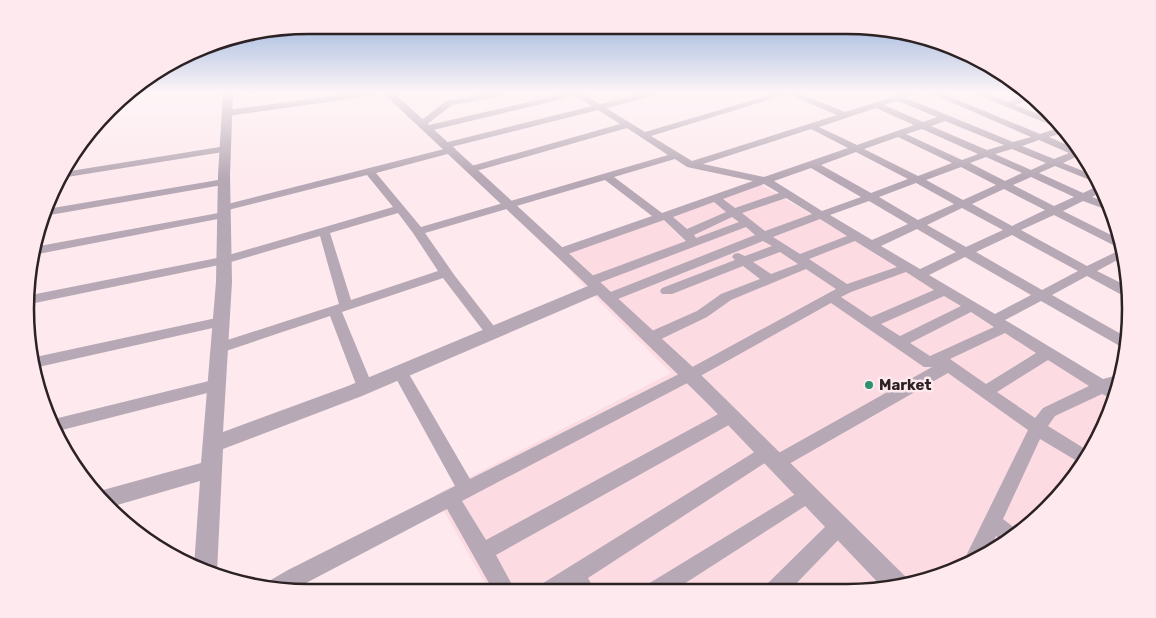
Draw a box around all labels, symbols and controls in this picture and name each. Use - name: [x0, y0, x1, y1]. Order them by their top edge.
- place label: Market: [879, 376, 931, 394]
- marker: Market: [863, 379, 875, 391]

